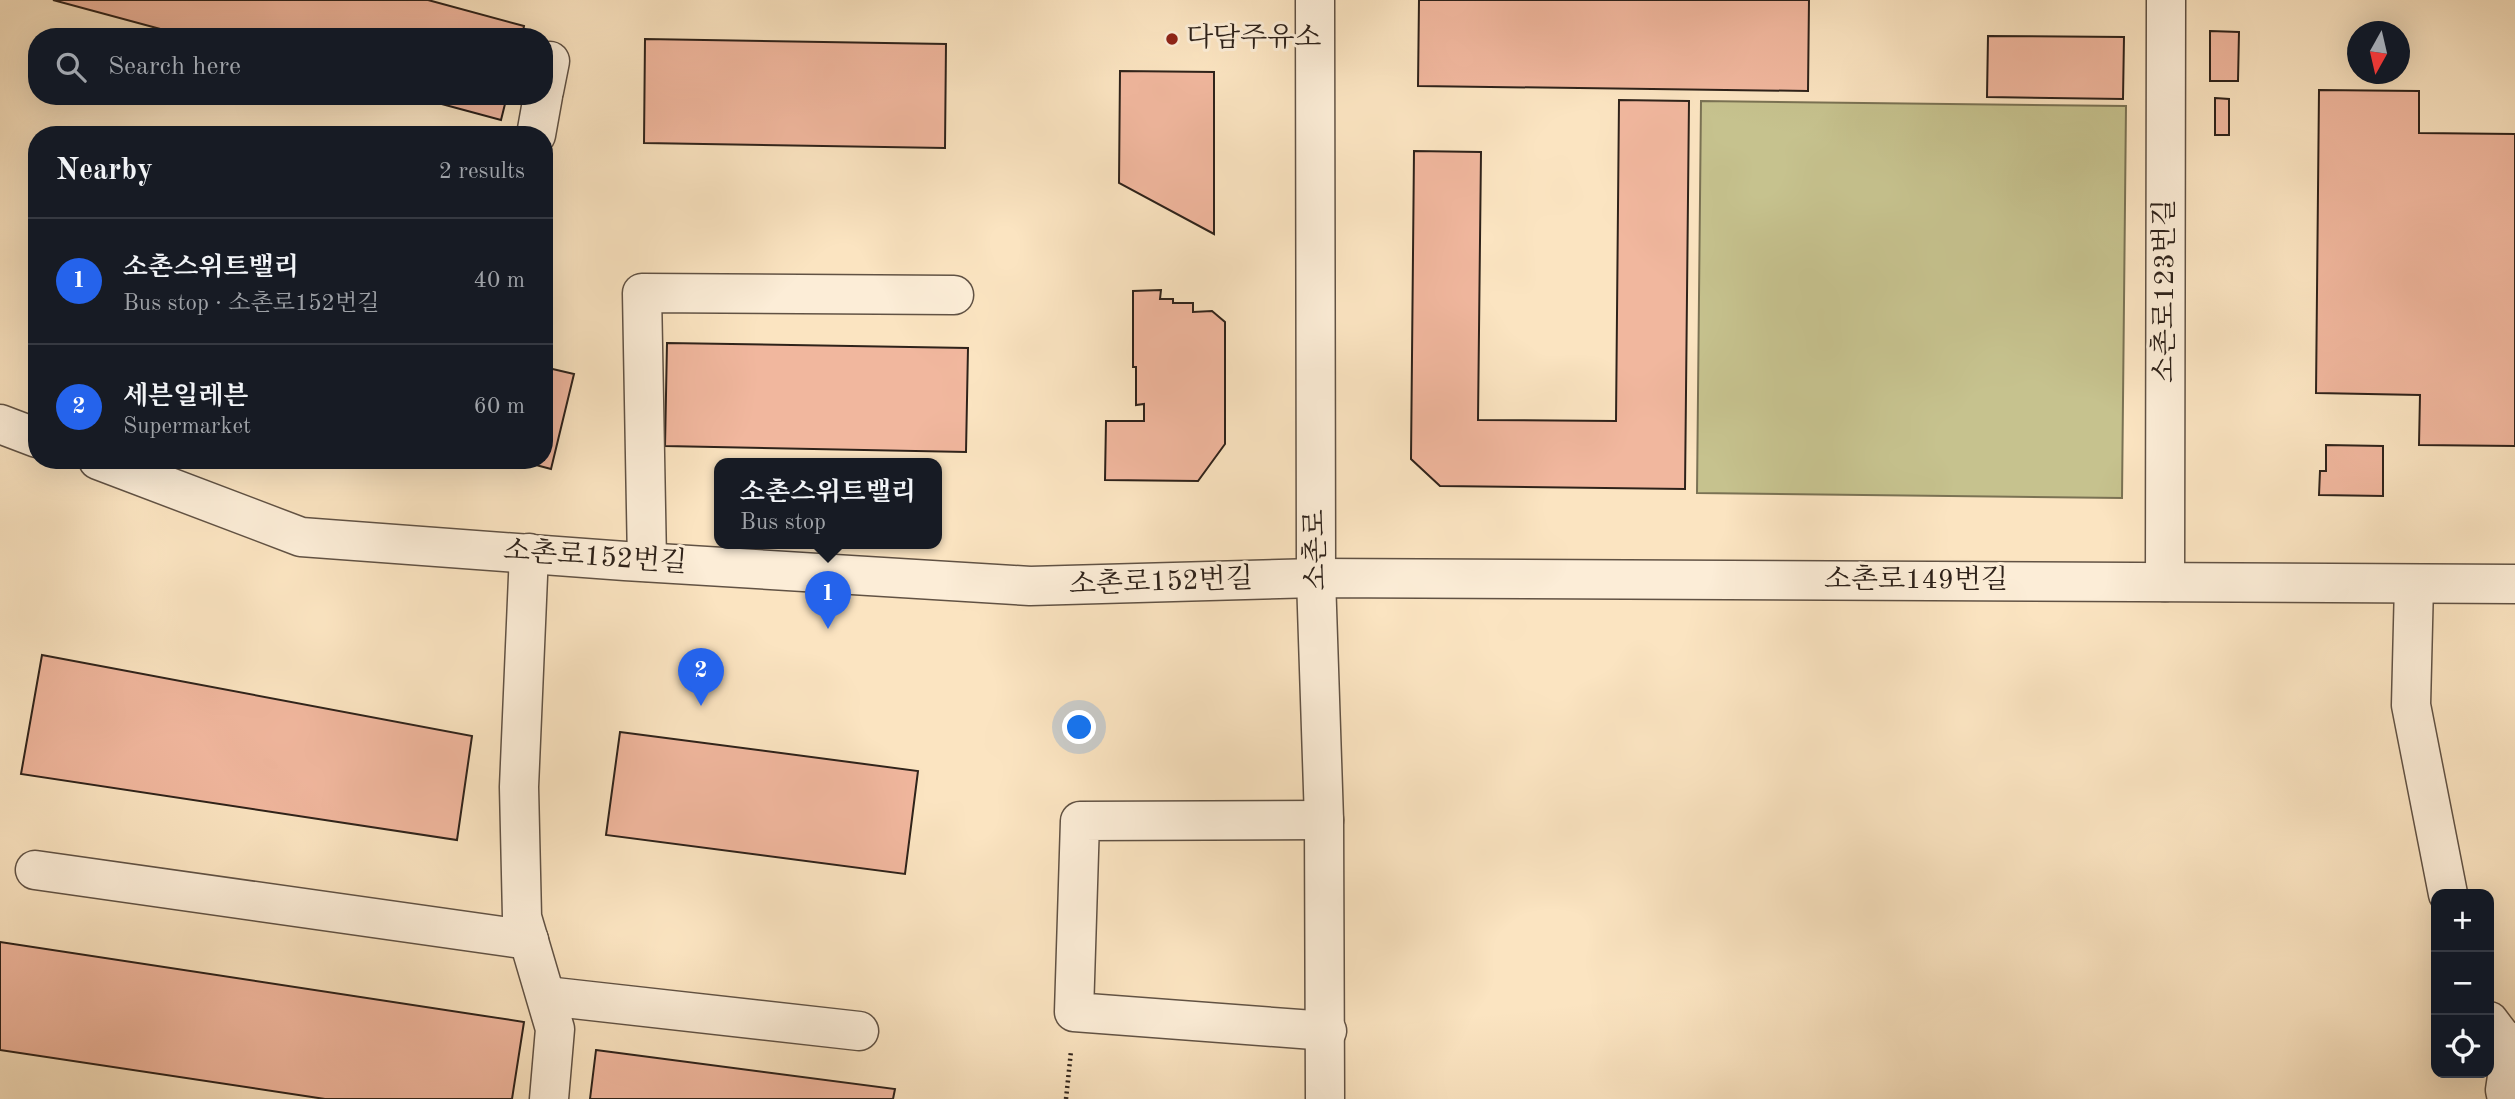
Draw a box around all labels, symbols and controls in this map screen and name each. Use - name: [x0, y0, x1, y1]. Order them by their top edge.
- north arrow: [2347, 21, 2410, 84]
- place label: 다담주유소: [1186, 23, 1321, 53]
- search box: [28, 28, 553, 105]
- marker: 다담주유소: [1164, 31, 1180, 47]
- icon: search: [52, 48, 90, 86]
- text: Search here: [108, 54, 241, 80]
- text: Nearby: [56, 156, 153, 186]
- text: 2 results: [439, 160, 525, 183]
- street label: 소촌로123번길: [2149, 199, 2180, 383]
- text: 소촌스위트밸리: [123, 255, 299, 281]
- text: 1: [72, 269, 86, 292]
- text: 40 m: [474, 269, 525, 292]
- text: Bus stop · 소촌로152번길: [123, 292, 379, 315]
- text: 세븐일레븐: [123, 384, 249, 410]
- text: 2: [72, 395, 86, 418]
- text: 60 m: [474, 395, 525, 418]
- text: Supermarket: [123, 415, 251, 438]
- popup: [714, 458, 942, 549]
- text: 소촌스위트밸리: [740, 480, 916, 506]
- street label: 소촌로: [1299, 509, 1332, 591]
- text: Bus stop: [740, 511, 826, 534]
- street label: 소촌로152번길: [502, 535, 688, 578]
- street label: 소촌로152번길: [1068, 563, 1253, 600]
- street label: 소촌로149번길: [1824, 564, 2008, 595]
- pin: 1: [805, 571, 851, 629]
- pin: 2: [678, 648, 724, 706]
- your location: [1062, 710, 1096, 744]
- map controls: [2431, 889, 2494, 1078]
- button: +: [2431, 889, 2494, 952]
- button: −: [2431, 952, 2494, 1015]
- button: locate: [2431, 1015, 2494, 1078]

